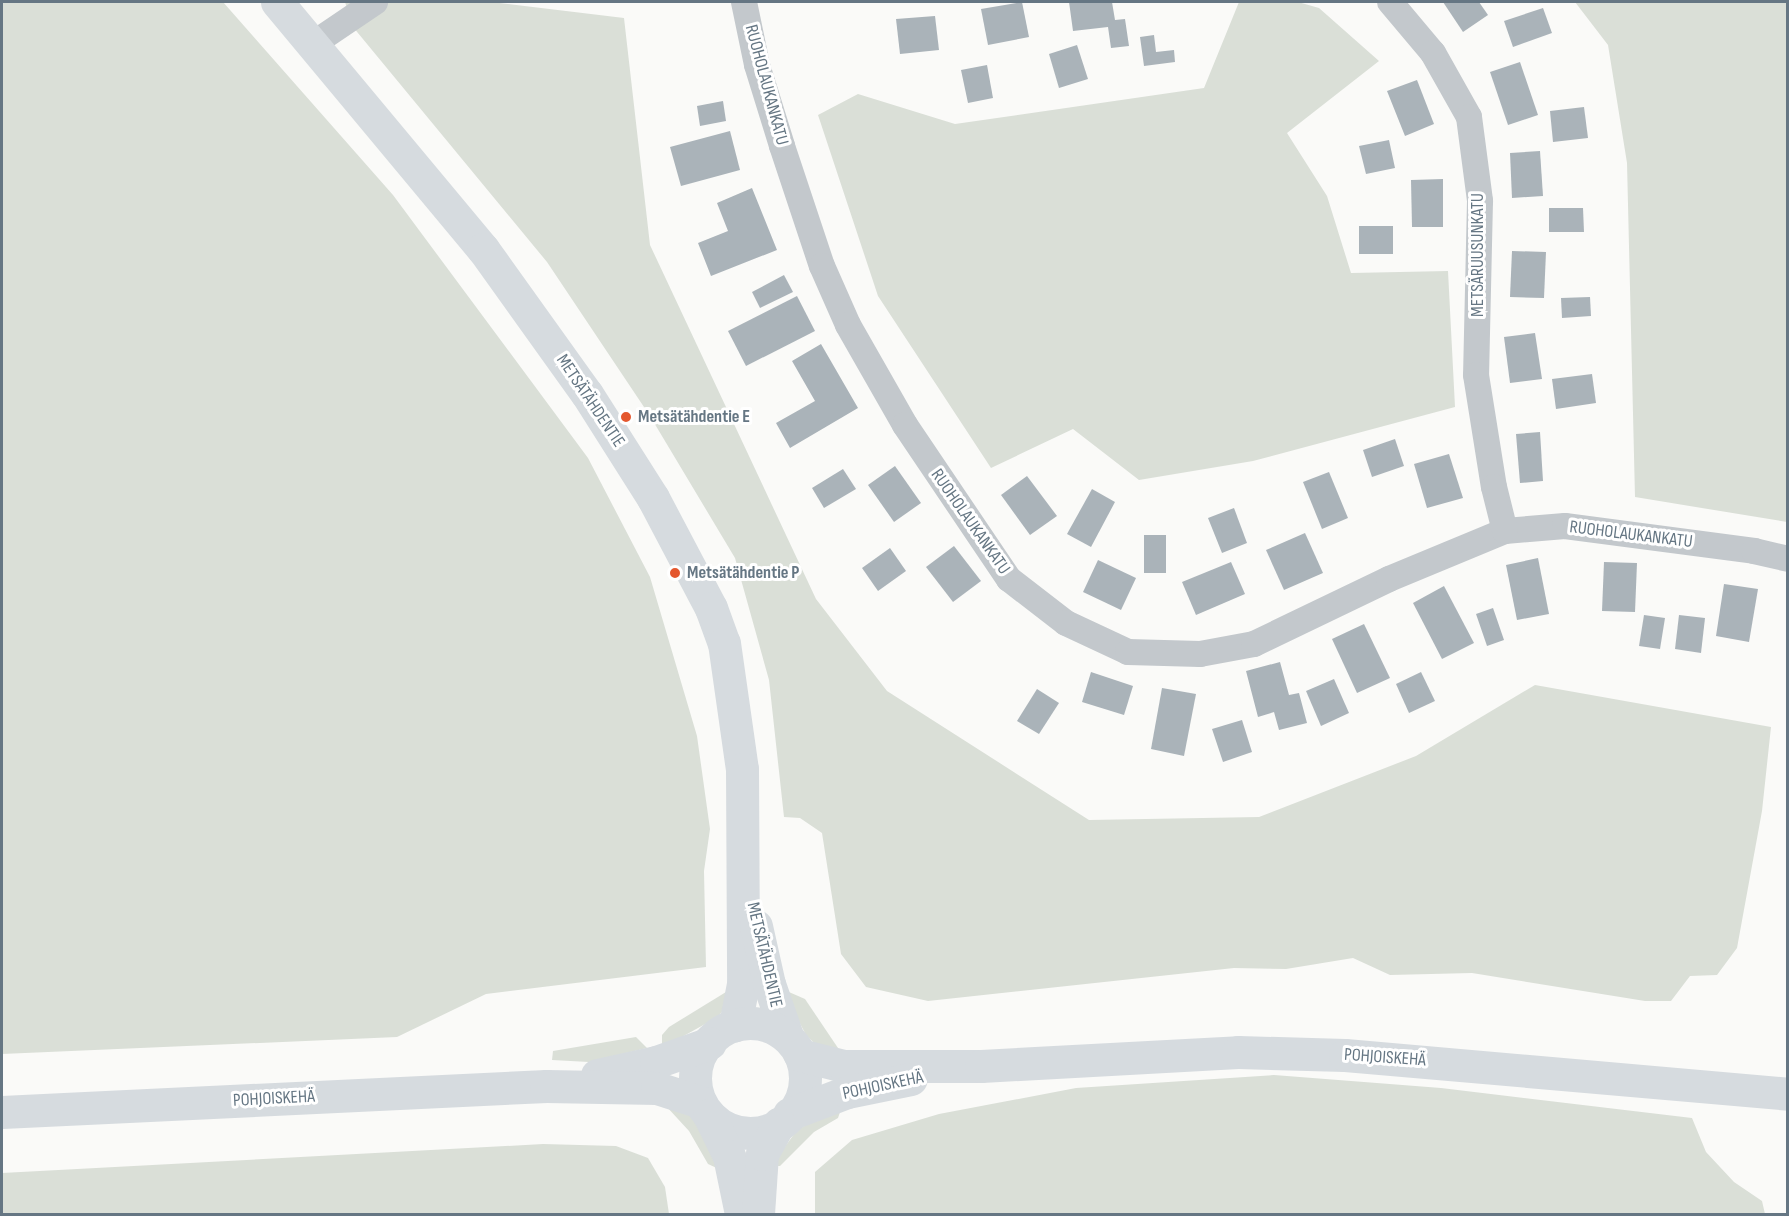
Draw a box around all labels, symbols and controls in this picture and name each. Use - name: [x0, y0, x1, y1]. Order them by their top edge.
- street label: RUOHOLAUKANKATU: [740, 22, 792, 148]
- street label: METSÄRUUSUNKATU: [1467, 193, 1489, 317]
- street label: METSÄTÄHDENTIE: [551, 351, 629, 451]
- place label: Metsätähdentie E: [638, 406, 750, 428]
- marker: Metsätähdentie E: [619, 410, 633, 424]
- street label: RUOHOLAUKANKATU: [926, 465, 1014, 579]
- street label: RUOHOLAUKANKATU: [1568, 517, 1694, 553]
- place label: Metsätähdentie P: [687, 562, 799, 584]
- marker: Metsätähdentie P: [668, 566, 682, 580]
- street label: METSÄTÄHDENTIE: [741, 900, 787, 1010]
- street label: POHJOISKEHÄ: [1343, 1044, 1427, 1072]
- street label: POHJOISKEHÄ: [841, 1067, 925, 1105]
- street label: POHJOISKEHÄ: [233, 1086, 315, 1112]

